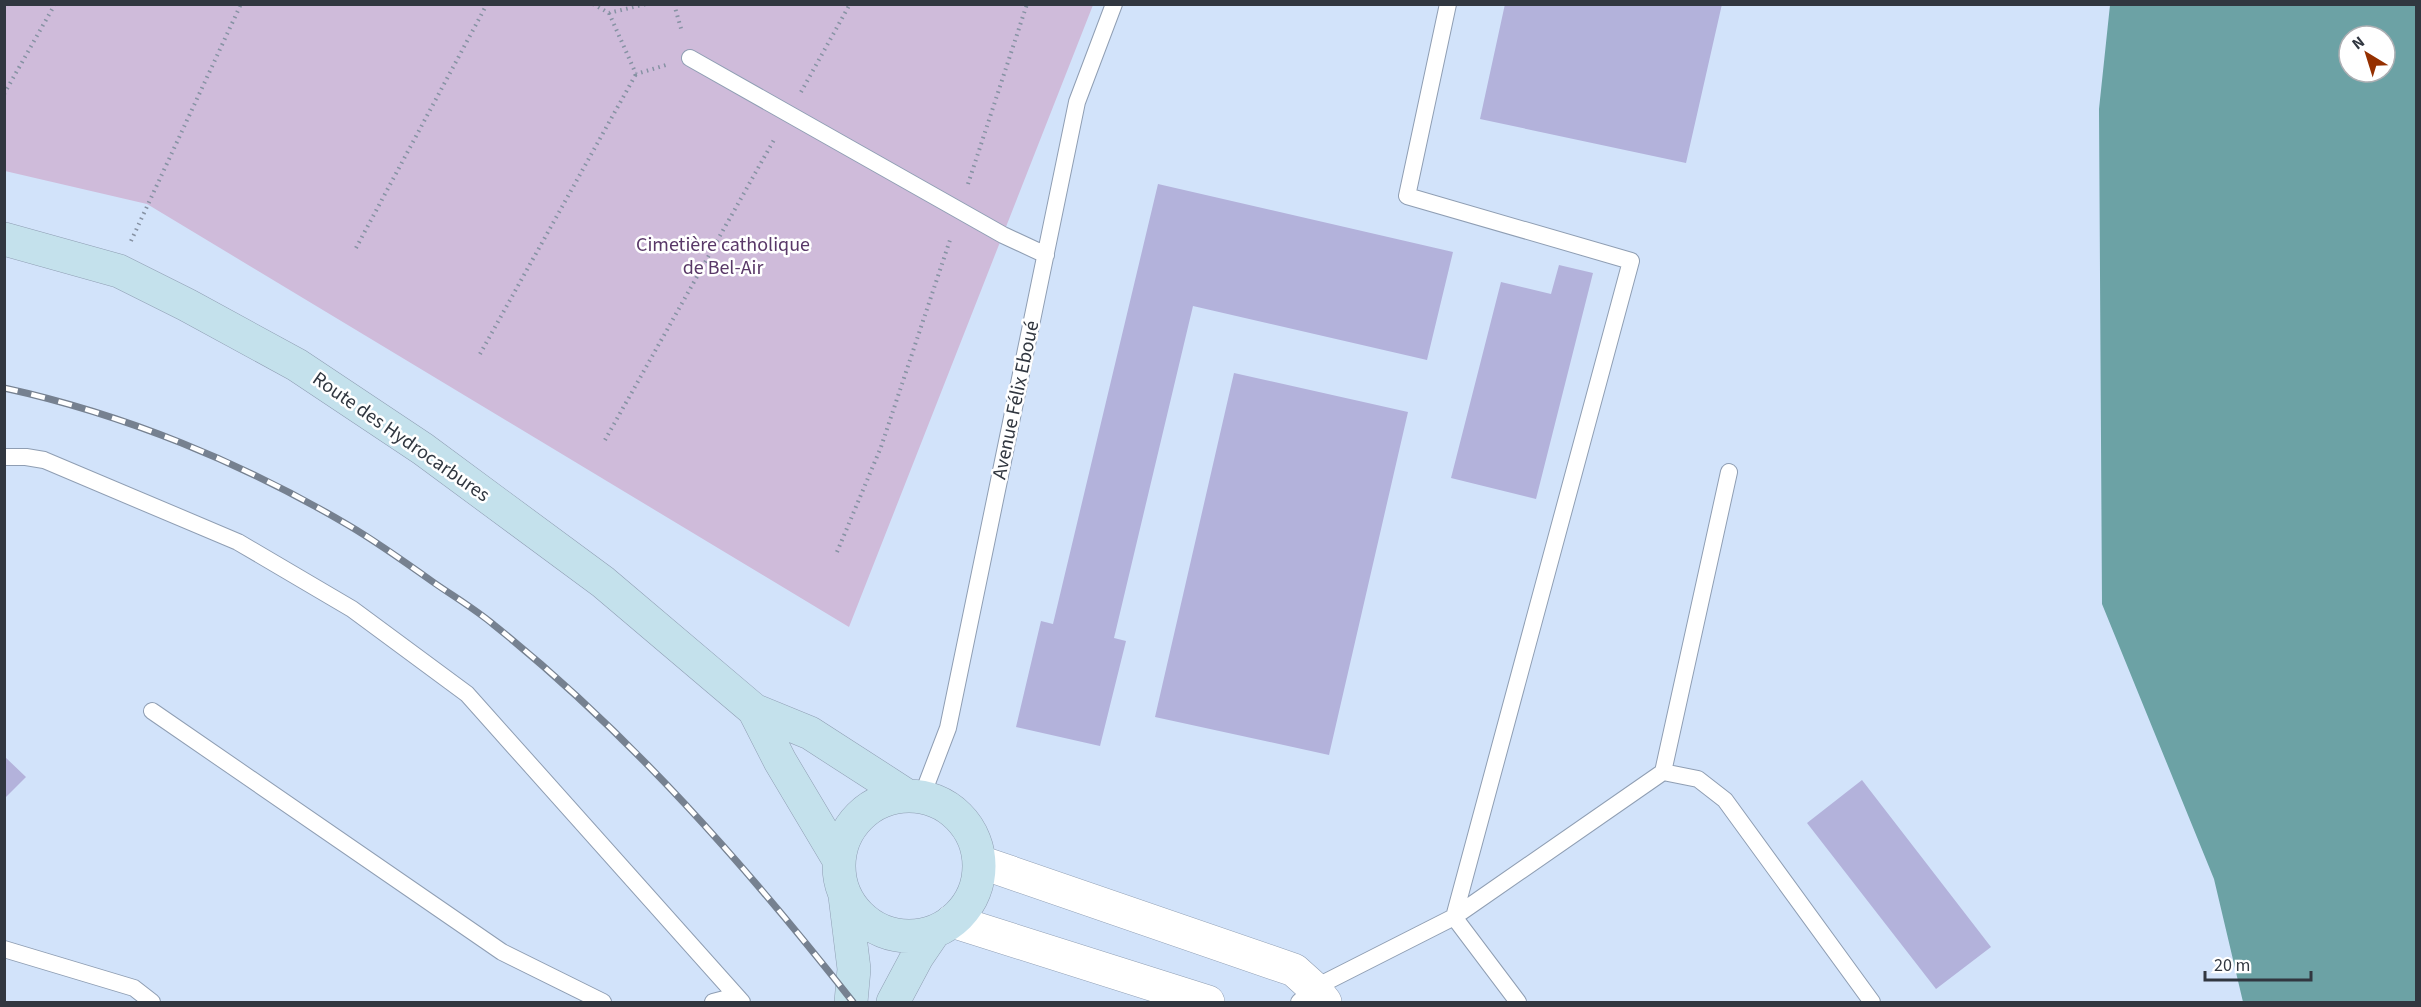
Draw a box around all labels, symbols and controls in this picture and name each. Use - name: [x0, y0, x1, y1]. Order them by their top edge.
- north arrow: [2337, 24, 2397, 84]
- text: N: [2347, 31, 2369, 55]
- park label: Cimetière catholique de Bel-Air: [636, 231, 810, 282]
- street label: Avenue Félix Eboué: [986, 318, 1046, 482]
- street label: Route des Hydrocarbures: [307, 365, 495, 509]
- scale bar: [2205, 944, 2312, 982]
- text: 20 m: [2214, 953, 2250, 978]

